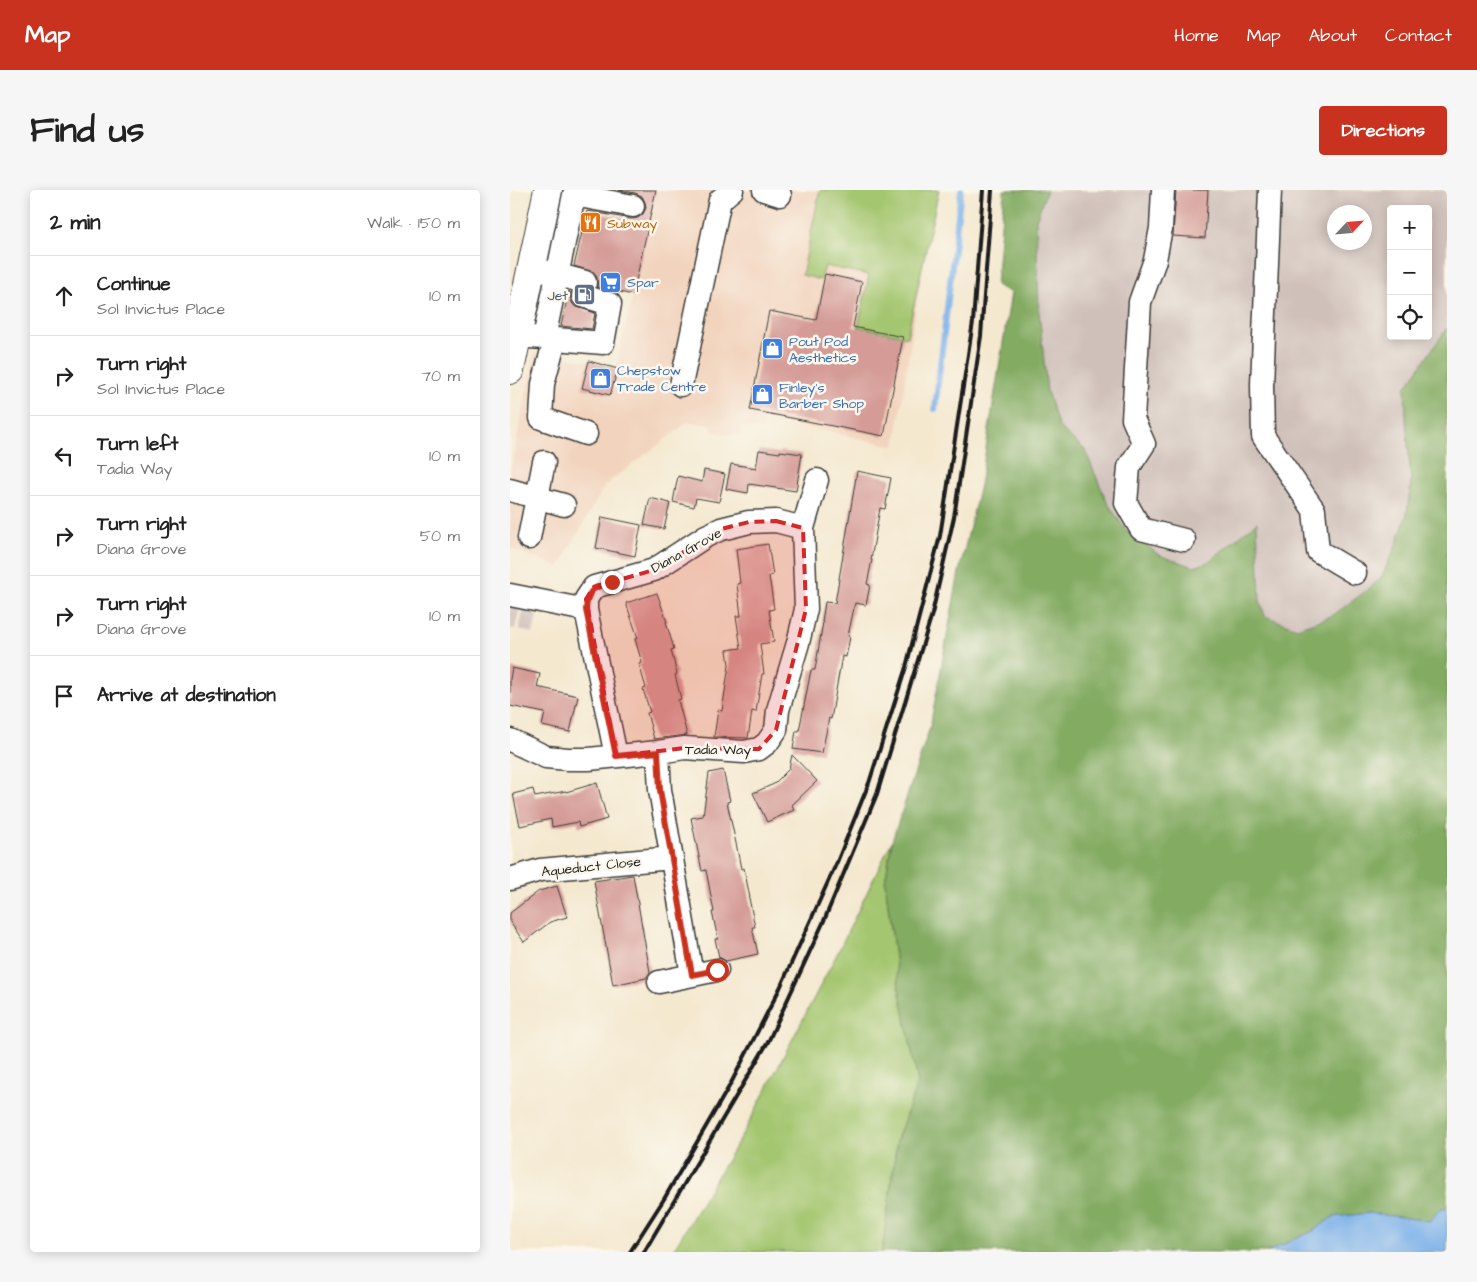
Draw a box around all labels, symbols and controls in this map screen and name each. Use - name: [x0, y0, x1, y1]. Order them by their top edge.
- text: Map: [25, 18, 70, 52]
- text: Home: [1174, 23, 1219, 48]
- text: Map: [1247, 23, 1281, 48]
- text: About: [1309, 23, 1357, 48]
- text: Contact: [1385, 23, 1452, 48]
- text: Find us: [30, 106, 144, 155]
- button: Directions: [1319, 106, 1447, 155]
- north arrow: [1327, 205, 1372, 250]
- map controls: [1387, 205, 1432, 340]
- button: +: [1387, 205, 1432, 250]
- text: 2 min: [50, 208, 100, 237]
- restaurant icon: Subway: [579, 211, 603, 235]
- text: Walk · 150 m: [367, 212, 460, 234]
- place label: Subway: [607, 214, 657, 234]
- button: −: [1387, 250, 1432, 295]
- supermarket icon: Spar: [599, 270, 623, 294]
- text: Continue: [97, 271, 171, 298]
- place label: Spar: [627, 273, 659, 293]
- icon: ahead: [50, 282, 78, 310]
- fuel station icon: Jet: [572, 283, 596, 307]
- text: 10 m: [429, 285, 460, 307]
- place label: Jet: [547, 286, 568, 306]
- button: locate: [1387, 295, 1432, 340]
- text: Sol Invictus Place: [97, 298, 225, 320]
- place label: Pout Pod Aesthetics: [789, 332, 856, 368]
- shop icon: Pout Pod Aesthetics: [761, 337, 785, 361]
- text: Turn right: [97, 351, 186, 378]
- place label: Chepstow Trade Centre: [617, 361, 707, 397]
- icon: right: [50, 362, 78, 390]
- text: 70 m: [421, 365, 460, 387]
- shop icon: Chepstow Trade Centre: [589, 366, 613, 390]
- text: Sol Invictus Place: [97, 378, 225, 400]
- place label: Finley's Barber Shop: [779, 378, 864, 414]
- shop icon: Finley's Barber Shop: [751, 383, 775, 407]
- text: Turn left: [97, 431, 178, 458]
- icon: left: [50, 442, 78, 470]
- text: 10 m: [429, 445, 460, 467]
- text: Tadia Way: [97, 458, 172, 480]
- text: Turn right: [97, 511, 186, 538]
- icon: right: [50, 522, 78, 550]
- street label: Diana Grove: [647, 523, 726, 579]
- text: 50 m: [420, 525, 460, 547]
- text: Diana Grove: [97, 538, 186, 560]
- route end: [601, 571, 624, 594]
- text: Turn right: [97, 591, 186, 618]
- icon: right: [50, 602, 78, 630]
- text: 10 m: [429, 605, 460, 627]
- text: Diana Grove: [97, 618, 186, 640]
- icon: arrive: [50, 682, 78, 710]
- text: Arrive at destination: [97, 682, 276, 709]
- street label: Tadia Way: [685, 740, 751, 760]
- street label: Aqueduct Close: [540, 852, 642, 882]
- route start: [706, 959, 729, 982]

